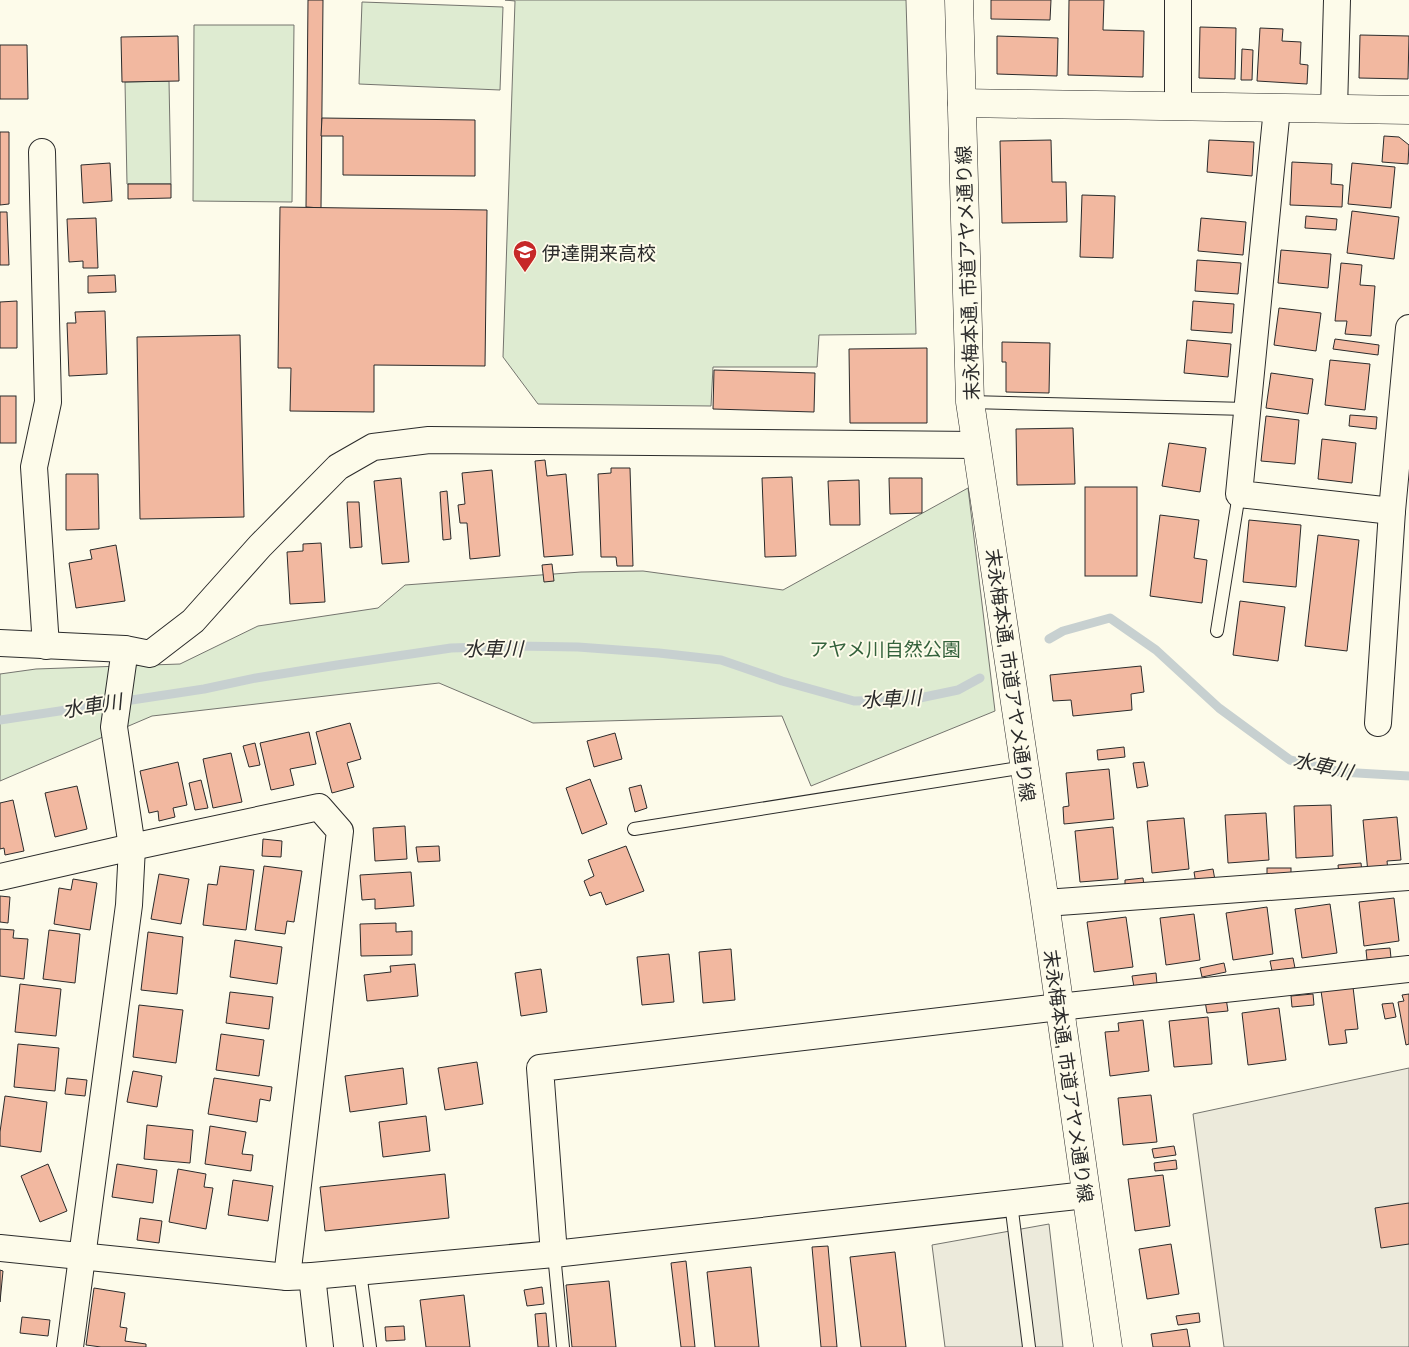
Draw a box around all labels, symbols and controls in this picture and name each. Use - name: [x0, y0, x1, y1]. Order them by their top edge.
- street label: 末永梅本通, 市道アヤメ通り線: [951, 145, 983, 401]
- school or university icon: 伊達開来高校: [512, 239, 538, 273]
- place label: 伊達開来高校: [542, 241, 656, 264]
- street label: 末永梅本通, 市道アヤメ通り線: [982, 547, 1040, 803]
- water label: 水車川: [463, 636, 525, 660]
- park label: アヤメ川自然公園: [809, 637, 961, 660]
- water label: 水車川: [860, 684, 924, 712]
- water label: 水車川: [60, 688, 125, 722]
- water label: 水車川: [1291, 747, 1357, 784]
- street label: 末永梅本通, 市道アヤメ通り線: [1040, 948, 1098, 1204]

